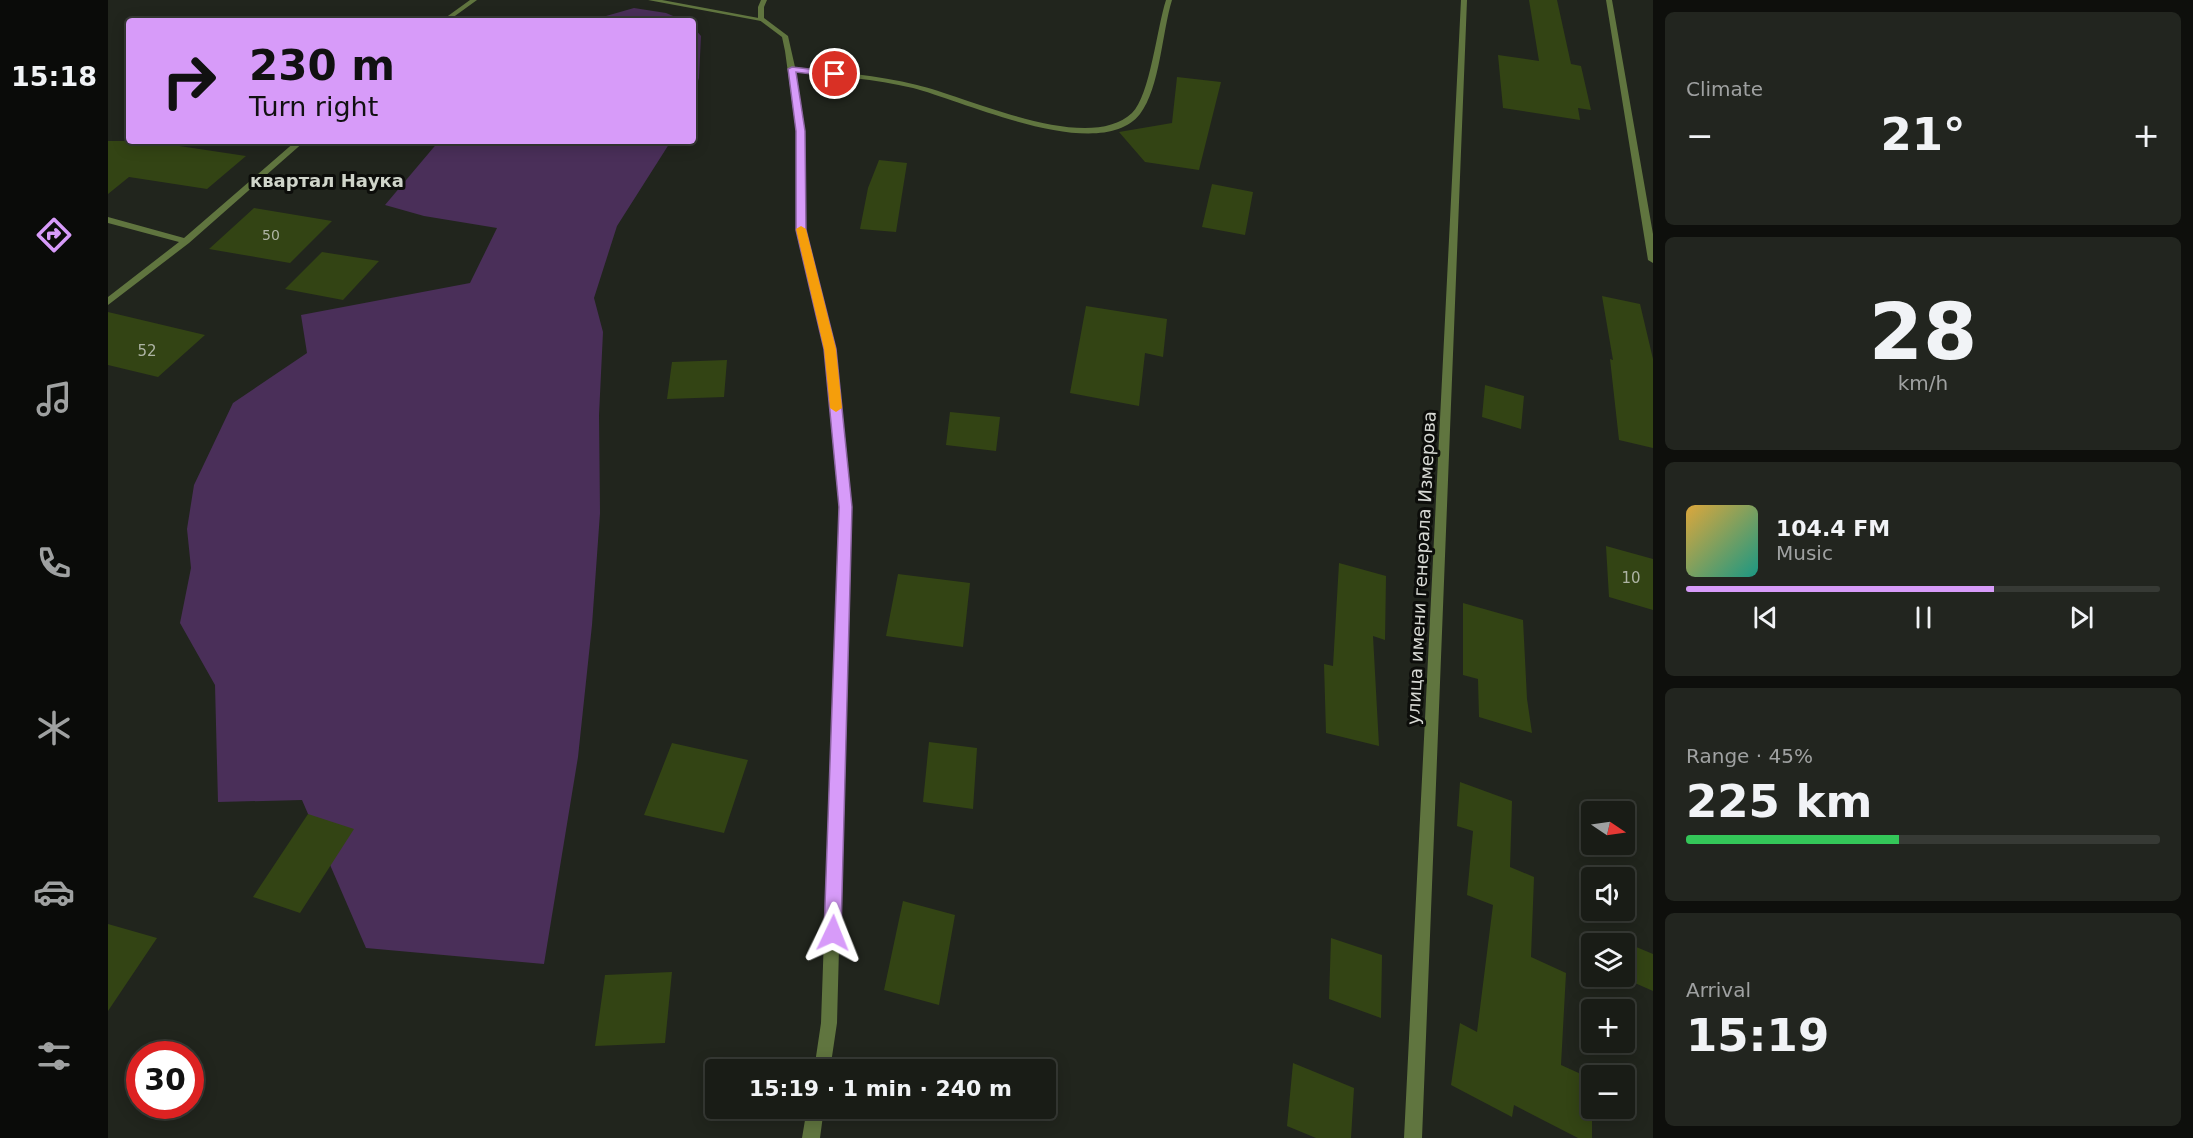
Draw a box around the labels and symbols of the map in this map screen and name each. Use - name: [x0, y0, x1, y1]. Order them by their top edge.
- pin: [809, 48, 860, 99]
- district label: квартал Наука: [250, 170, 404, 191]
- house number: 50: [262, 227, 280, 243]
- house number: 52: [137, 342, 157, 360]
- street label: улица имени генерала Измерова: [1402, 411, 1440, 725]
- house number: 10: [1621, 569, 1641, 587]
- north arrow: [1581, 801, 1635, 855]
- position arrow: [801, 901, 865, 965]
- speed limit sign: 30: [126, 1041, 204, 1119]

